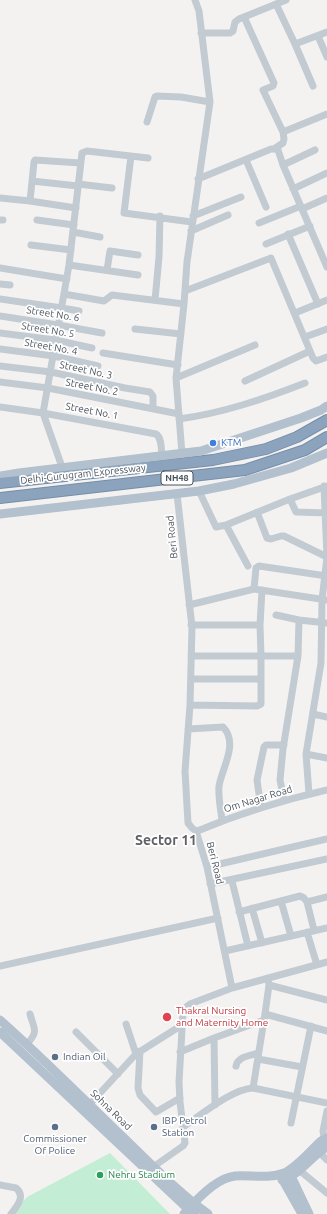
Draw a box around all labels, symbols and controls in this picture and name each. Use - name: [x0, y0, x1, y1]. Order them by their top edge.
- street label: Street No. 6: [26, 304, 80, 324]
- street label: Street No. 5: [21, 320, 75, 340]
- street label: Street No. 4: [24, 336, 78, 358]
- street label: Street No. 3: [59, 359, 113, 381]
- street label: Street No. 2: [65, 376, 119, 398]
- street label: Street No. 1: [65, 400, 119, 422]
- place label: KTM: [221, 437, 242, 449]
- marker: KTM: [208, 438, 218, 448]
- street label: Delhi-Gurugram Expressway: [20, 461, 146, 487]
- road number: NH48: [161, 471, 193, 485]
- street label: Beri Road: [164, 515, 180, 559]
- street label: Om Nagar Road: [222, 783, 294, 815]
- district label: Sector 11: [135, 832, 197, 848]
- street label: Beri Road: [204, 840, 226, 886]
- place label: Thakral Nursing and Maternity Home: [176, 1005, 268, 1028]
- marker: Thakral Nursing and Maternity Home: [161, 1011, 173, 1023]
- place label: Indian Oil: [63, 1051, 105, 1063]
- marker: Indian Oil: [50, 1052, 60, 1062]
- street label: Sohna Road: [88, 1087, 134, 1133]
- place label: IBP Petrol Station: [162, 1115, 207, 1138]
- marker: Commissioner Of Police: [50, 1122, 60, 1132]
- marker: IBP Petrol Station: [149, 1122, 159, 1132]
- place label: Commissioner Of Police: [23, 1133, 87, 1156]
- place label: Nehru Stadium: [108, 1169, 175, 1181]
- marker: Nehru Stadium: [95, 1170, 105, 1180]

